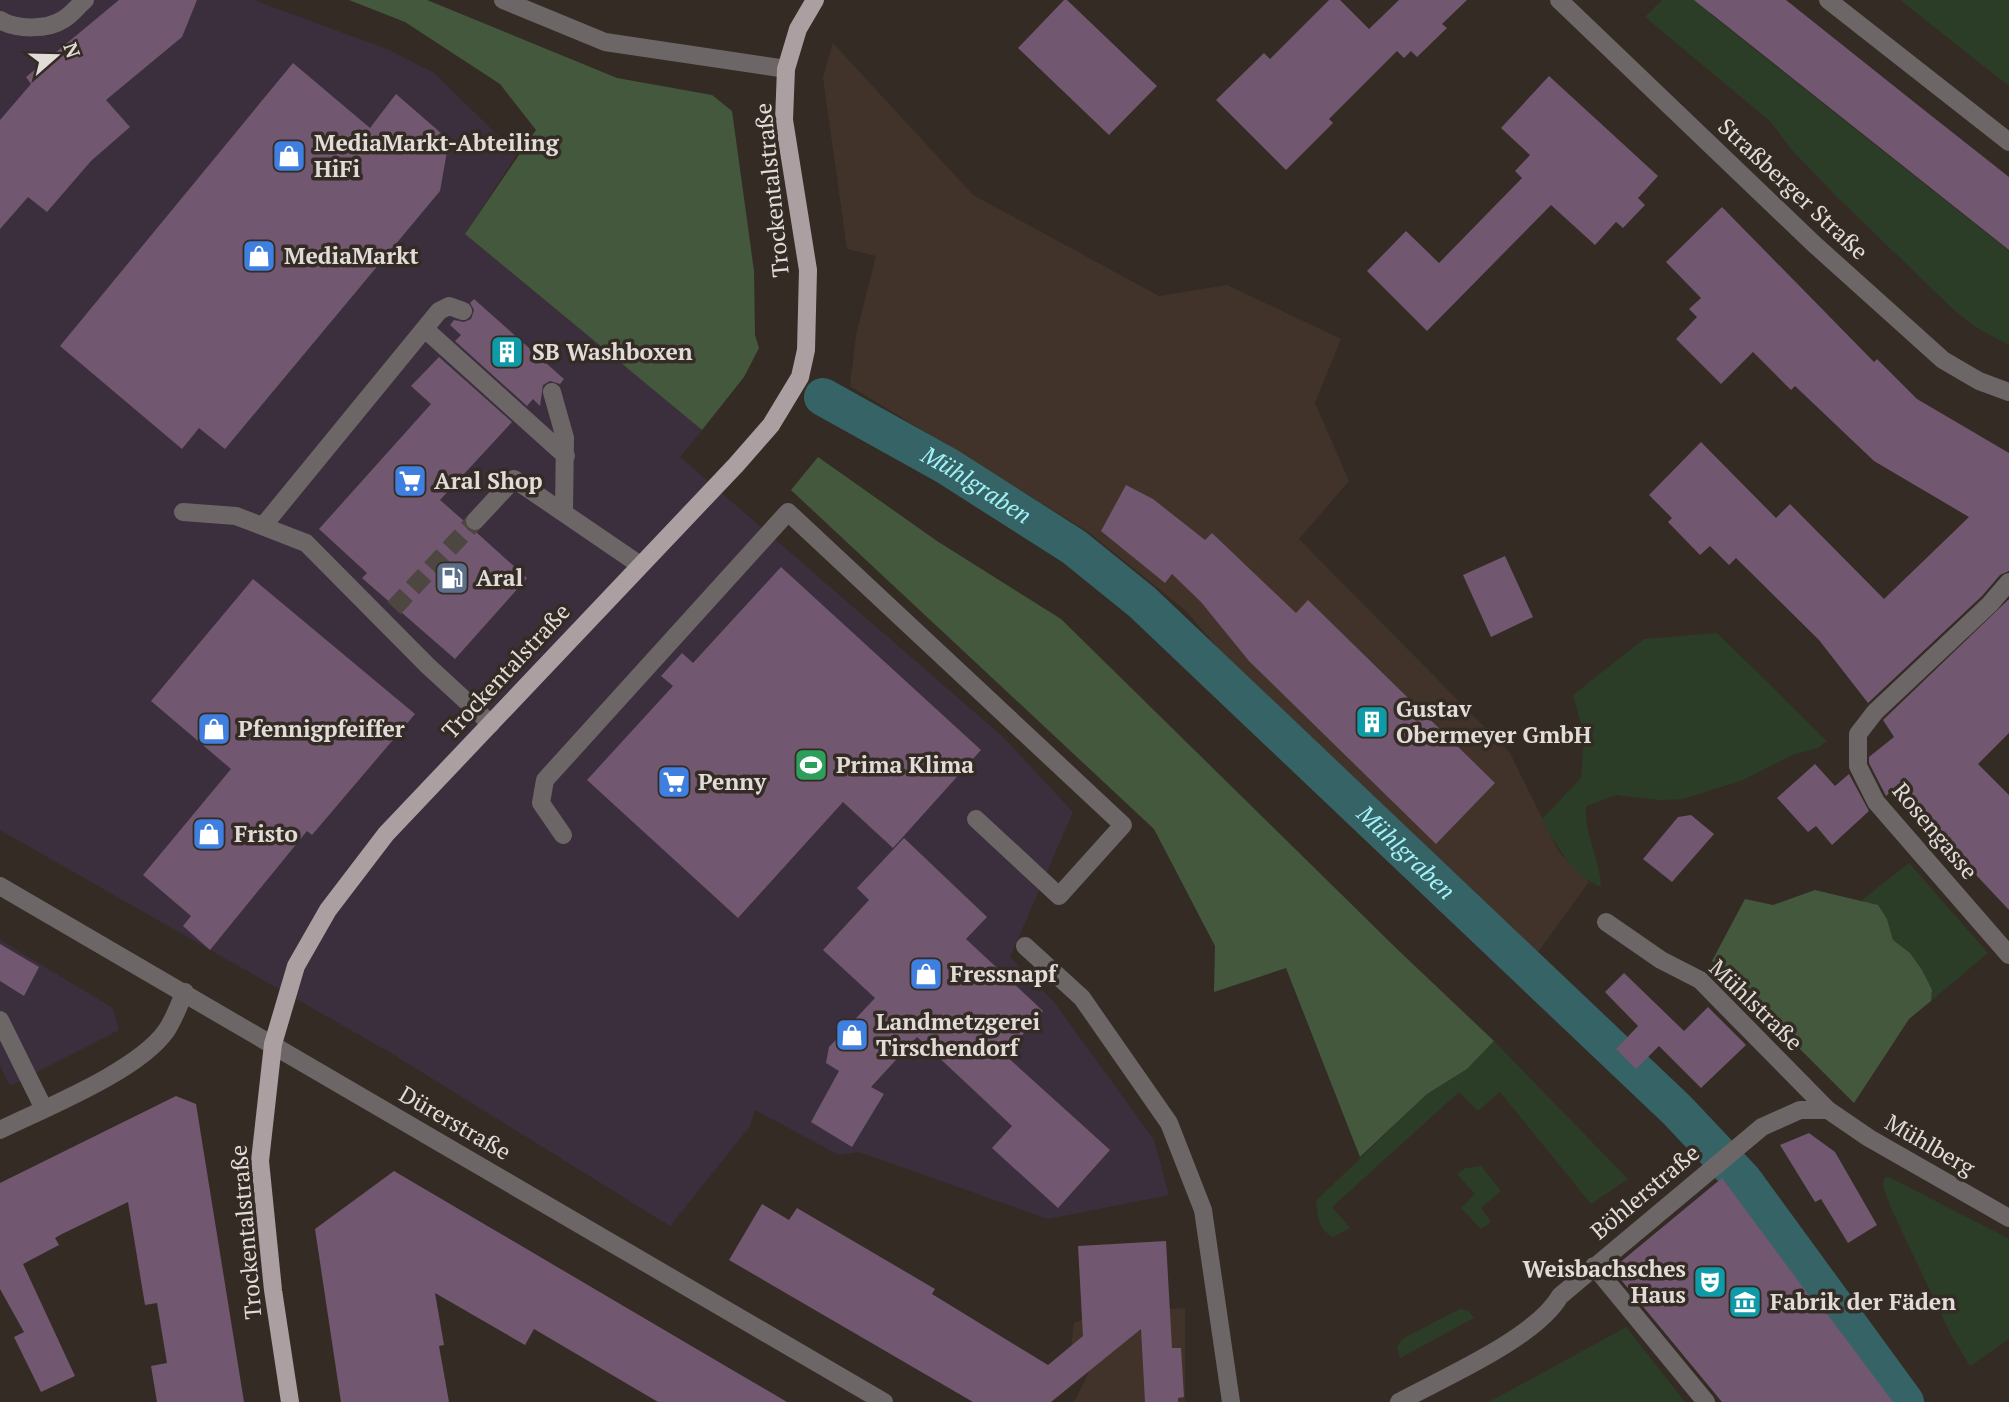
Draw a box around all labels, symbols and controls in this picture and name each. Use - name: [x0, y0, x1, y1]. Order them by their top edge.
- north arrow: [21, 21, 91, 91]
- text: N: [58, 39, 87, 62]
- street label: Trockentalstraße: [747, 101, 796, 279]
- street label: Straßberger Straße: [1712, 111, 1875, 266]
- place label: MediaMarkt-Abteiling HiFi: [314, 127, 560, 184]
- shop icon: MediaMarkt-Abteiling HiFi: [270, 137, 308, 175]
- shop icon: MediaMarkt: [240, 237, 278, 275]
- place label: MediaMarkt: [284, 240, 419, 271]
- building icon: SB Washboxen: [488, 333, 526, 371]
- place label: SB Washboxen: [532, 336, 693, 367]
- water label: Mühlgraben: [915, 438, 1038, 531]
- supermarket icon: Aral Shop: [391, 462, 429, 500]
- place label: Aral Shop: [434, 465, 543, 496]
- fuel station icon: Aral: [433, 559, 471, 597]
- place label: Aral: [476, 562, 523, 593]
- street label: Trockentalstraße: [435, 596, 577, 745]
- place label: Gustav Obermeyer GmbH: [1396, 693, 1592, 750]
- building icon: Gustav Obermeyer GmbH: [1353, 703, 1391, 741]
- shop icon: Pfennigpfeiffer: [195, 710, 233, 748]
- place label: Pfennigpfeiffer: [238, 713, 405, 744]
- sports icon: Prima Klima: [792, 746, 830, 784]
- place label: Prima Klima: [836, 749, 974, 780]
- supermarket icon: Penny: [655, 763, 693, 801]
- place label: Penny: [698, 766, 767, 797]
- street label: Rosengasse: [1886, 776, 1985, 886]
- water label: Mühlgraben: [1350, 797, 1463, 906]
- shop icon: Fristo: [190, 815, 228, 853]
- place label: Fristo: [234, 818, 298, 849]
- street label: Mühlstraße: [1703, 952, 1810, 1057]
- shop icon: Fressnapf: [907, 955, 945, 993]
- place label: Fressnapf: [950, 958, 1059, 989]
- place label: Landmetzgerei Tirschendorf: [876, 1006, 1041, 1063]
- shop icon: Landmetzgerei Tirschendorf: [833, 1016, 871, 1054]
- street label: Dürerstraße: [394, 1078, 517, 1167]
- street label: Mühlberg: [1880, 1106, 1981, 1183]
- street label: Böhlerstraße: [1584, 1137, 1706, 1246]
- street label: Trockentalstraße: [222, 1144, 269, 1321]
- place label: Weisbachsches Haus: [1522, 1253, 1686, 1310]
- theatre icon: Weisbachsches Haus: [1691, 1263, 1729, 1301]
- museum icon: Fabrik der Fäden: [1726, 1283, 1764, 1321]
- place label: Fabrik der Fäden: [1770, 1286, 1956, 1317]

